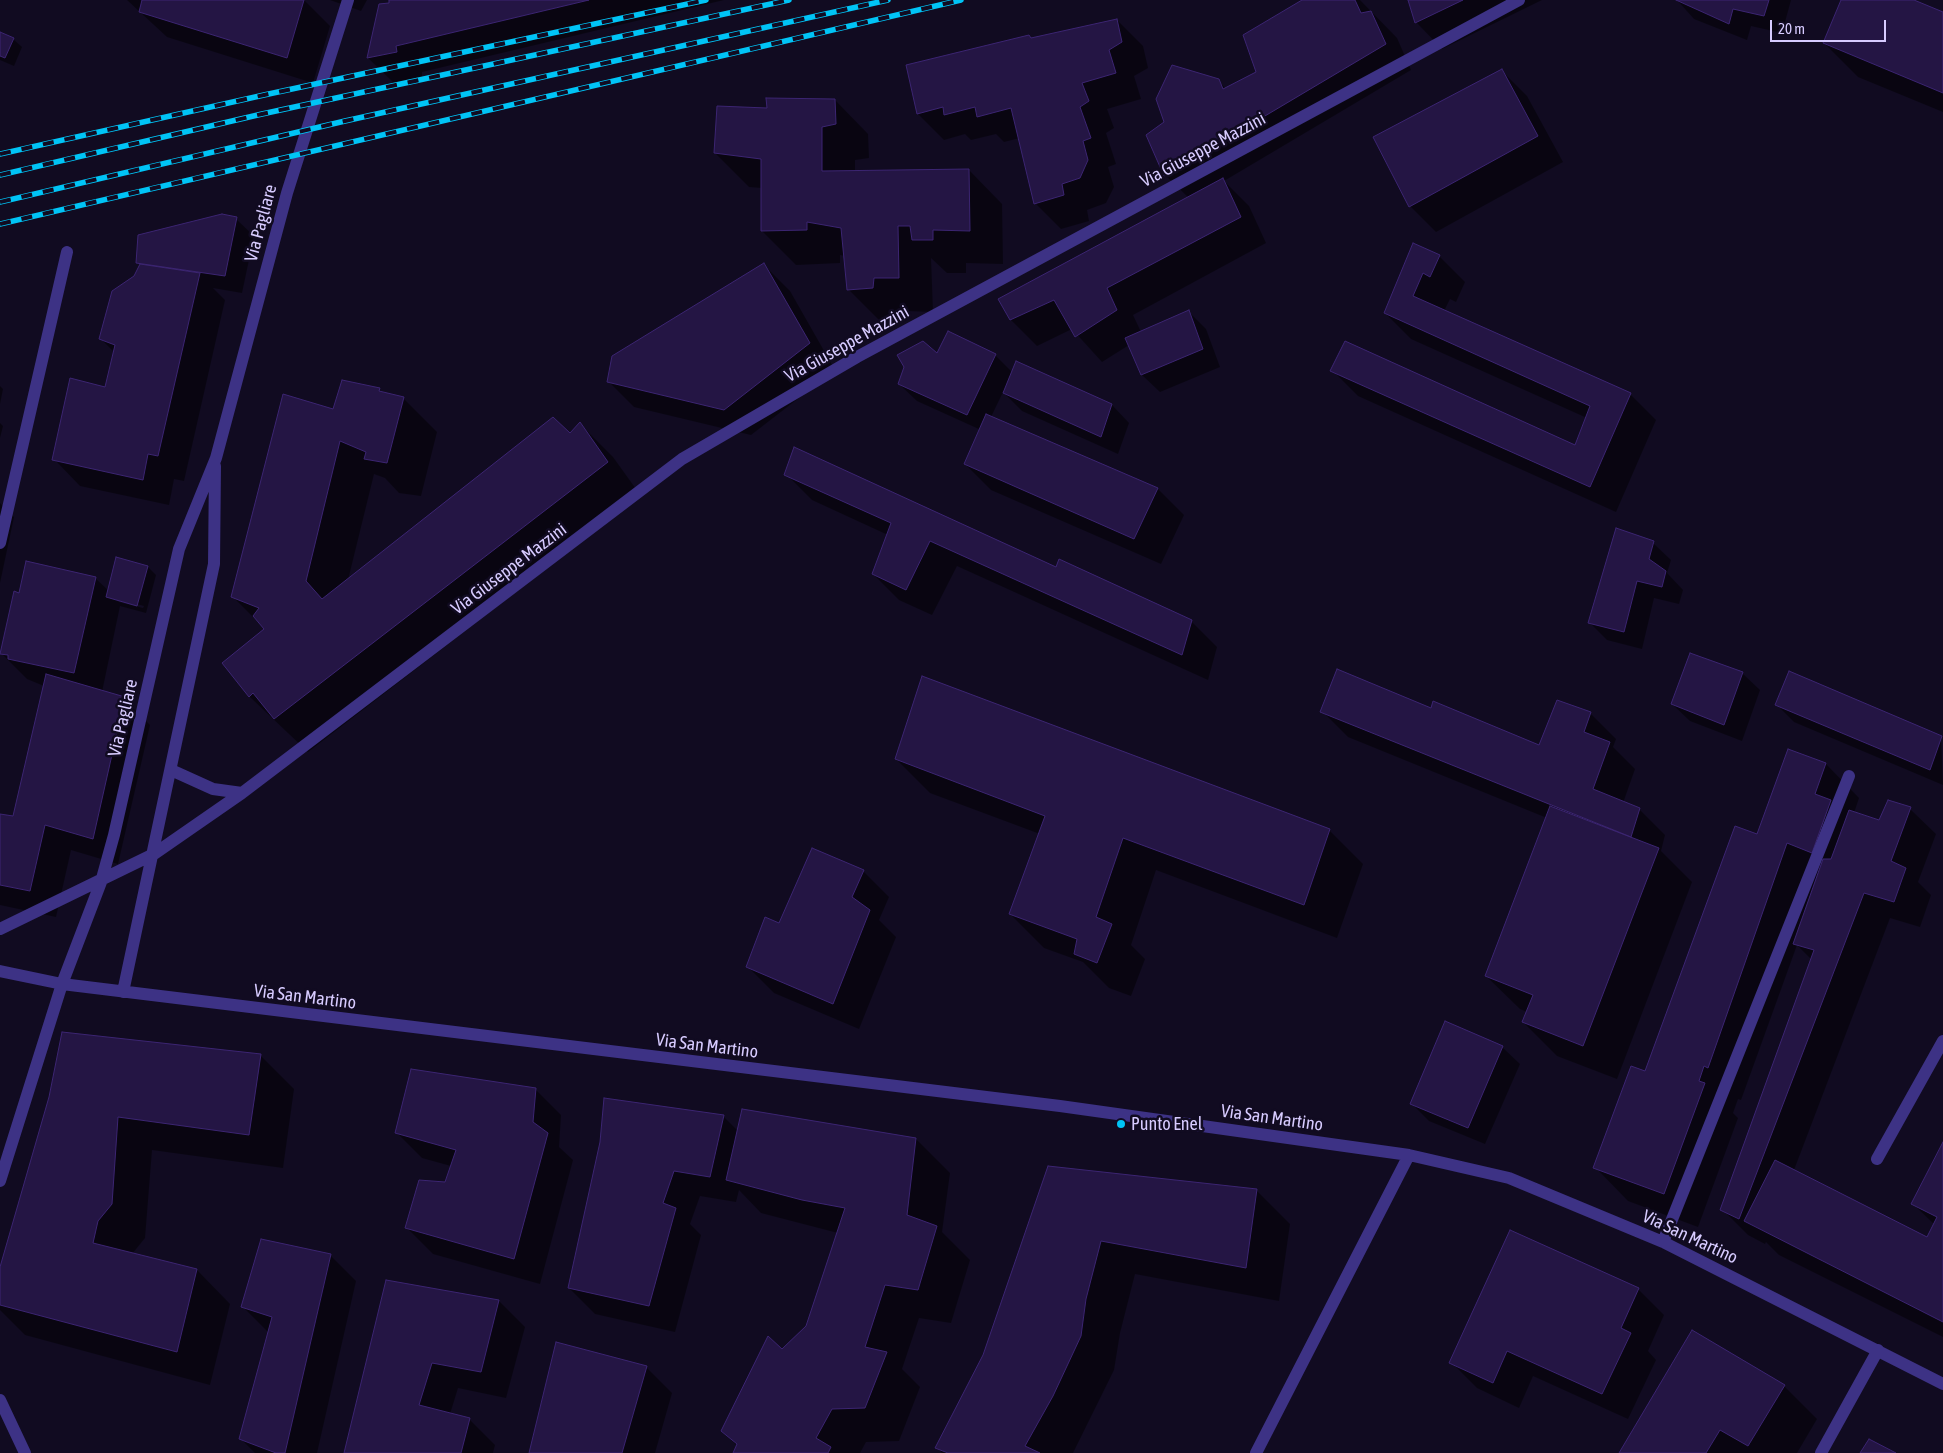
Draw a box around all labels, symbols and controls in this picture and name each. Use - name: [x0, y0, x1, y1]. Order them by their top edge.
- scale bar: [1773, 10, 1889, 42]
- text: 20 m: [1778, 20, 1805, 37]
- street label: Via Giuseppe Mazzini: [1137, 108, 1269, 192]
- street label: Via Pagliare: [240, 182, 282, 264]
- street label: Via Giuseppe Mazzini: [781, 301, 913, 387]
- street label: Via Giuseppe Mazzini: [447, 519, 571, 619]
- street label: Via Pagliare: [104, 677, 142, 759]
- street label: Via San Martino: [253, 980, 357, 1014]
- street label: Via San Martino: [655, 1029, 759, 1063]
- street label: Via San Martino: [1220, 1100, 1324, 1136]
- place label: Punto Enel: [1131, 1113, 1203, 1135]
- marker: Punto Enel: [1115, 1118, 1127, 1130]
- street label: Via San Martino: [1639, 1205, 1741, 1269]

